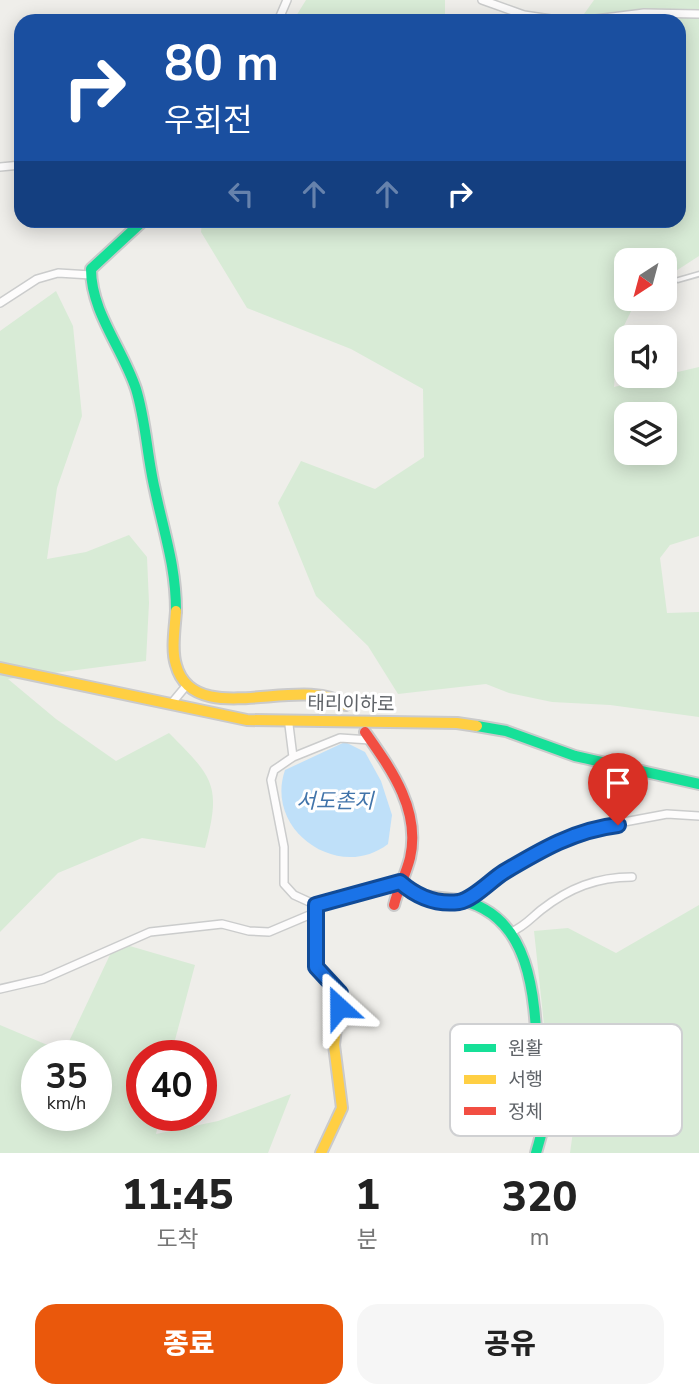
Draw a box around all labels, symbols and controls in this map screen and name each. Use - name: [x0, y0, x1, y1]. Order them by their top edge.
- text: 80 m: [164, 30, 279, 97]
- icon: right: [49, 42, 140, 133]
- text: 우회전: [164, 99, 252, 142]
- icon: left: [222, 175, 260, 213]
- icon: ahead: [295, 175, 333, 213]
- icon: ahead: [368, 175, 406, 213]
- icon: right: [441, 175, 479, 213]
- north arrow: [614, 248, 677, 312]
- map controls: [614, 248, 677, 465]
- button: sound: [614, 325, 677, 388]
- button: layers: [614, 402, 677, 465]
- street label: 태리이하로: [307, 690, 395, 718]
- pin: [588, 753, 648, 825]
- icon: arrive: [599, 764, 637, 802]
- water label: 서도촌지: [296, 787, 375, 815]
- position arrow: [302, 970, 376, 1044]
- legend: [450, 1024, 682, 1136]
- text: 원활: [508, 1036, 543, 1062]
- speed limit sign: 40: [126, 1040, 217, 1131]
- text: 35: [45, 1053, 88, 1100]
- text: 서행: [508, 1067, 543, 1093]
- text: km/h: [47, 1091, 86, 1115]
- text: 정체: [508, 1099, 543, 1125]
- text: 11:45: [122, 1167, 233, 1224]
- text: 1: [355, 1167, 380, 1224]
- text: 320: [502, 1169, 577, 1226]
- text: m: [530, 1222, 549, 1253]
- text: 도착: [156, 1224, 199, 1255]
- text: 분: [357, 1224, 378, 1255]
- button: 종료: [35, 1304, 343, 1384]
- button: 공유: [357, 1304, 664, 1384]

